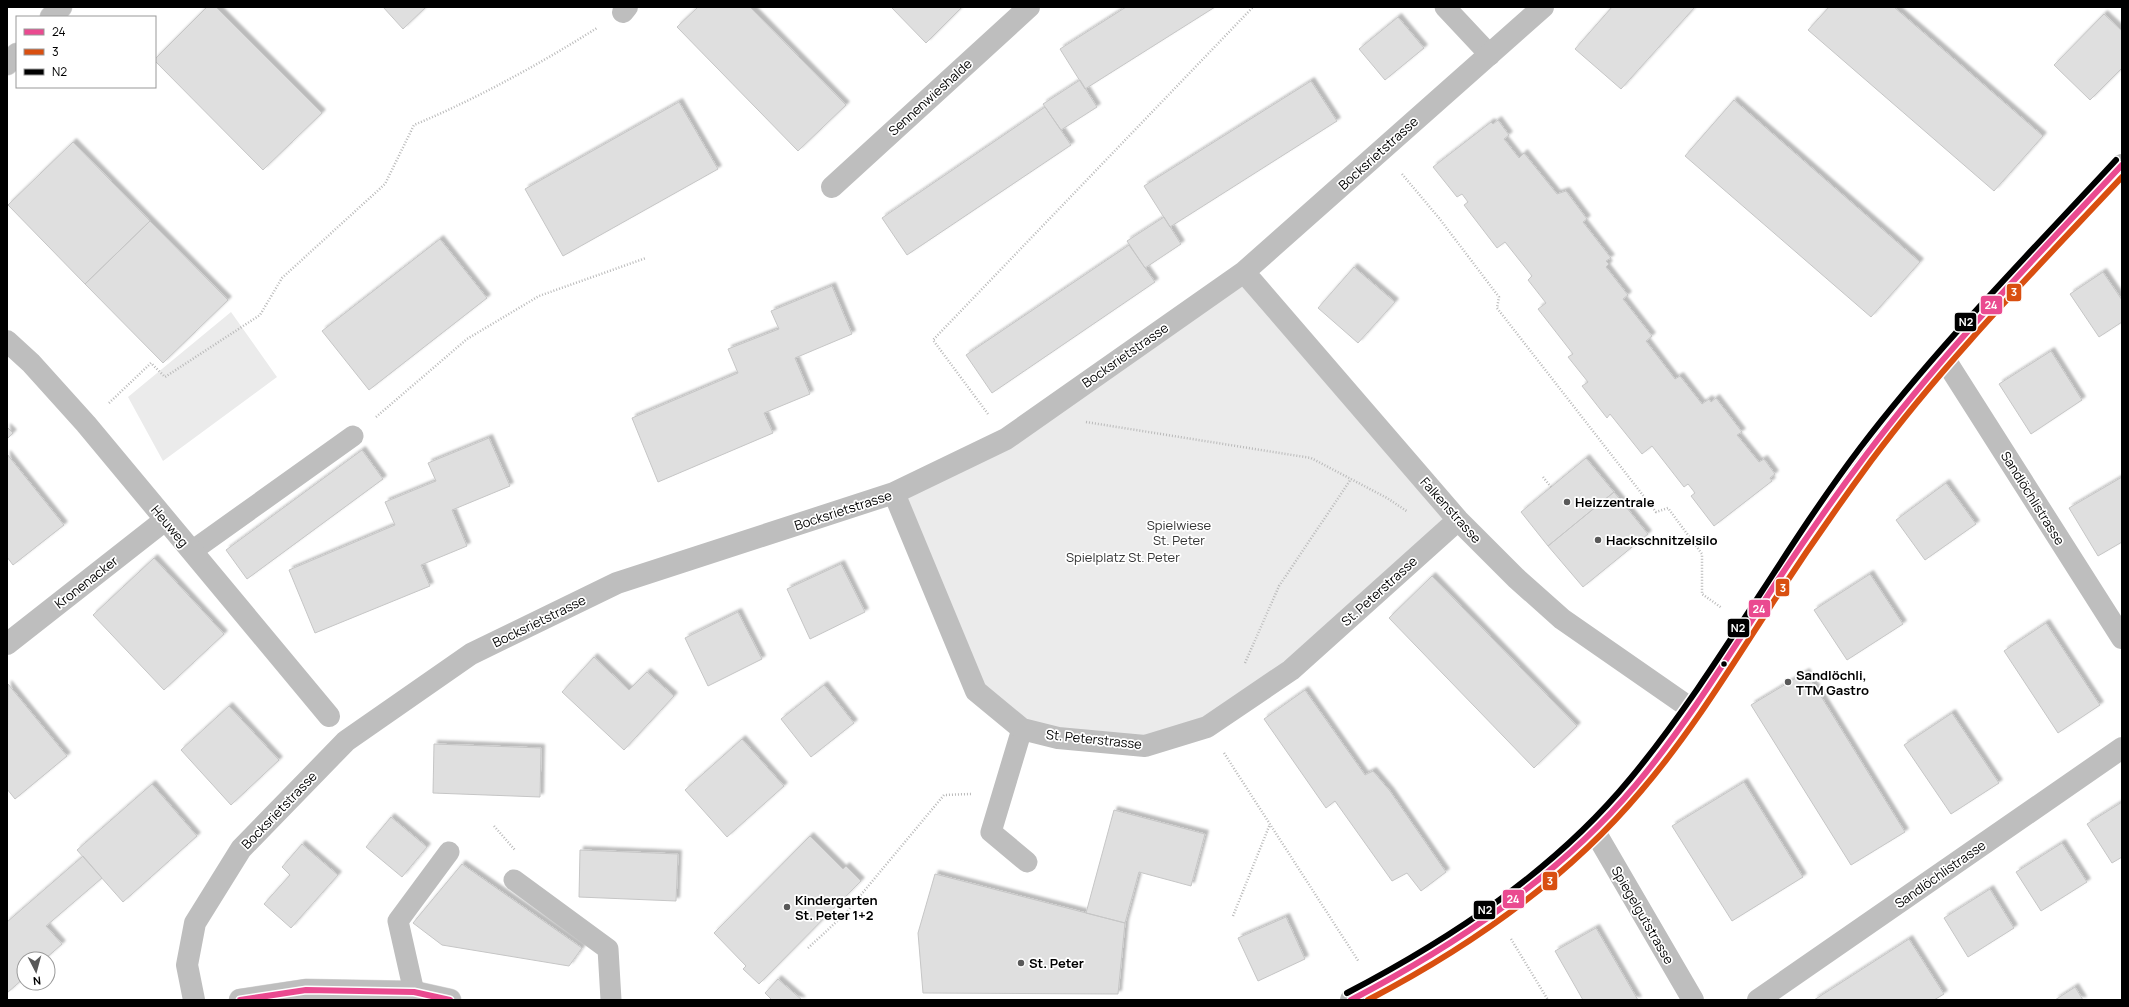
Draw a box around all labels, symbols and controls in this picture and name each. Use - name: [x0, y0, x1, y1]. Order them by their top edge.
- legend: [16, 16, 156, 88]
- text: 24: [52, 23, 66, 40]
- text: 3: [52, 43, 59, 60]
- street label: Sennenwieshalde: [884, 54, 976, 139]
- text: N2: [52, 63, 67, 80]
- street label: Bocksrietstrasse: [1334, 112, 1422, 194]
- line badge: 3: [2006, 283, 2022, 302]
- text: 3: [2011, 284, 2017, 299]
- line badge: 24: [1980, 295, 2003, 315]
- text: 24: [1984, 297, 1998, 312]
- line badge: N2: [1954, 312, 1977, 332]
- text: N2: [1959, 314, 1973, 329]
- street label: Bocksrietstrasse: [1078, 318, 1172, 391]
- street label: Sandlöchlistrasse: [1997, 448, 2069, 549]
- street label: Falkenstrasse: [1417, 473, 1486, 547]
- street label: Bocksrietstrasse: [792, 486, 894, 534]
- place label: Heizzentrale: [1575, 493, 1655, 511]
- marker: Heizzentrale: [1562, 497, 1572, 507]
- street label: Heuweg: [147, 501, 193, 551]
- park label: Spielwiese St. Peter: [1147, 516, 1212, 549]
- place label: Hackschnitzelsilo: [1606, 531, 1718, 549]
- marker: Hackschnitzelsilo: [1593, 535, 1603, 545]
- park label: Spielplatz St. Peter: [1066, 548, 1180, 566]
- street label: Kronenacker: [51, 551, 122, 612]
- street label: St. Peterstrasse: [1337, 552, 1421, 630]
- line badge: 3: [1775, 578, 1790, 597]
- text: 3: [1780, 580, 1786, 595]
- street label: Bocksrietstrasse: [489, 590, 589, 651]
- line badge: 24: [1748, 599, 1771, 618]
- text: 24: [1752, 601, 1766, 616]
- line badge: N2: [1727, 618, 1750, 638]
- text: N2: [1731, 620, 1745, 635]
- unlabelled marker: [1719, 659, 1729, 669]
- place label: Sandlöchli, TTM Gastro: [1796, 666, 1869, 699]
- marker: Sandlöchli, TTM Gastro: [1783, 677, 1793, 687]
- street label: St. Peterstrasse: [1045, 725, 1143, 753]
- street label: Bocksrietstrasse: [237, 767, 321, 853]
- street label: Sandlöchlistrasse: [1891, 836, 1989, 912]
- street label: Spiegelgutstrasse: [1608, 863, 1679, 968]
- line badge: 3: [1542, 871, 1558, 891]
- text: 3: [1547, 873, 1553, 888]
- line badge: 24: [1502, 889, 1525, 909]
- place label: Kindergarten St. Peter 1+2: [795, 891, 878, 924]
- text: 24: [1506, 891, 1520, 906]
- line badge: N2: [1473, 900, 1496, 920]
- marker: Kindergarten St. Peter 1+2: [782, 902, 792, 912]
- text: N2: [1478, 902, 1492, 917]
- north arrow: [16, 951, 56, 991]
- place label: St. Peter: [1029, 954, 1084, 972]
- marker: St. Peter: [1016, 958, 1026, 968]
- text: N: [32, 974, 42, 989]

